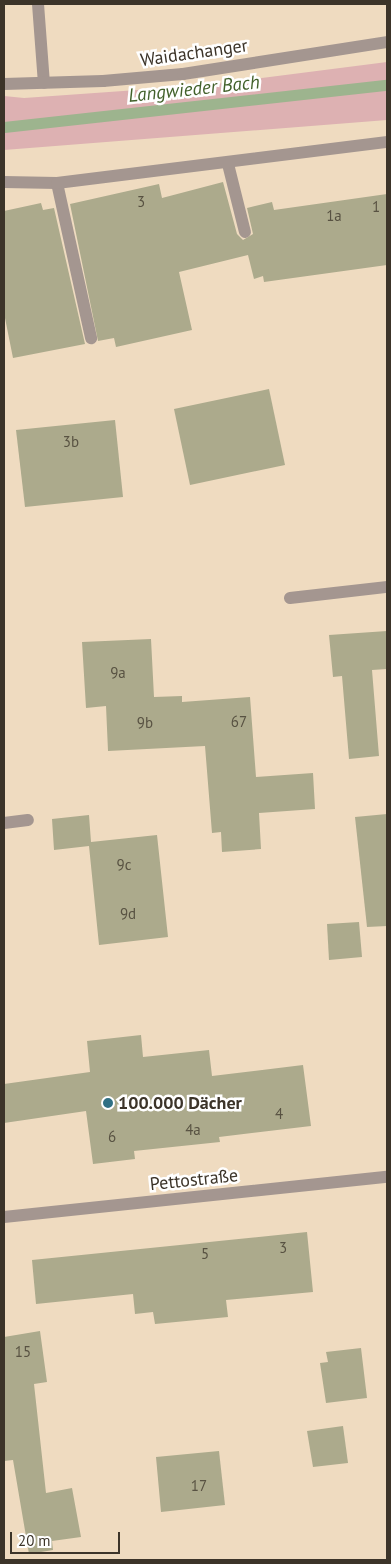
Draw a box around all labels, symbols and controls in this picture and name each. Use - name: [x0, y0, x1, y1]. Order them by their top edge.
- street label: Waidachanger: [139, 35, 249, 71]
- water label: Langwieder Bach: [127, 71, 261, 107]
- house number: 3: [137, 193, 145, 211]
- house number: 1: [372, 198, 380, 216]
- house number: 1a: [326, 207, 342, 225]
- house number: 3b: [63, 433, 79, 451]
- house number: 9a: [110, 664, 126, 682]
- house number: 67: [231, 713, 247, 731]
- house number: 9b: [137, 714, 153, 732]
- house number: 9c: [117, 856, 131, 874]
- house number: 9d: [120, 905, 136, 923]
- place label: 100.000 Dächer: [118, 1092, 242, 1114]
- marker: 100.000 Dächer: [102, 1097, 114, 1109]
- house number: 4: [275, 1105, 283, 1123]
- house number: 4a: [185, 1121, 201, 1139]
- house number: 6: [108, 1128, 116, 1146]
- street label: Pettostraße: [149, 1165, 239, 1195]
- house number: 3: [279, 1239, 287, 1257]
- house number: 5: [201, 1245, 209, 1263]
- house number: 15: [15, 1343, 31, 1361]
- house number: 17: [191, 1477, 207, 1495]
- scale bar: [12, 1522, 122, 1554]
- text: 20 m: [18, 1531, 51, 1550]

